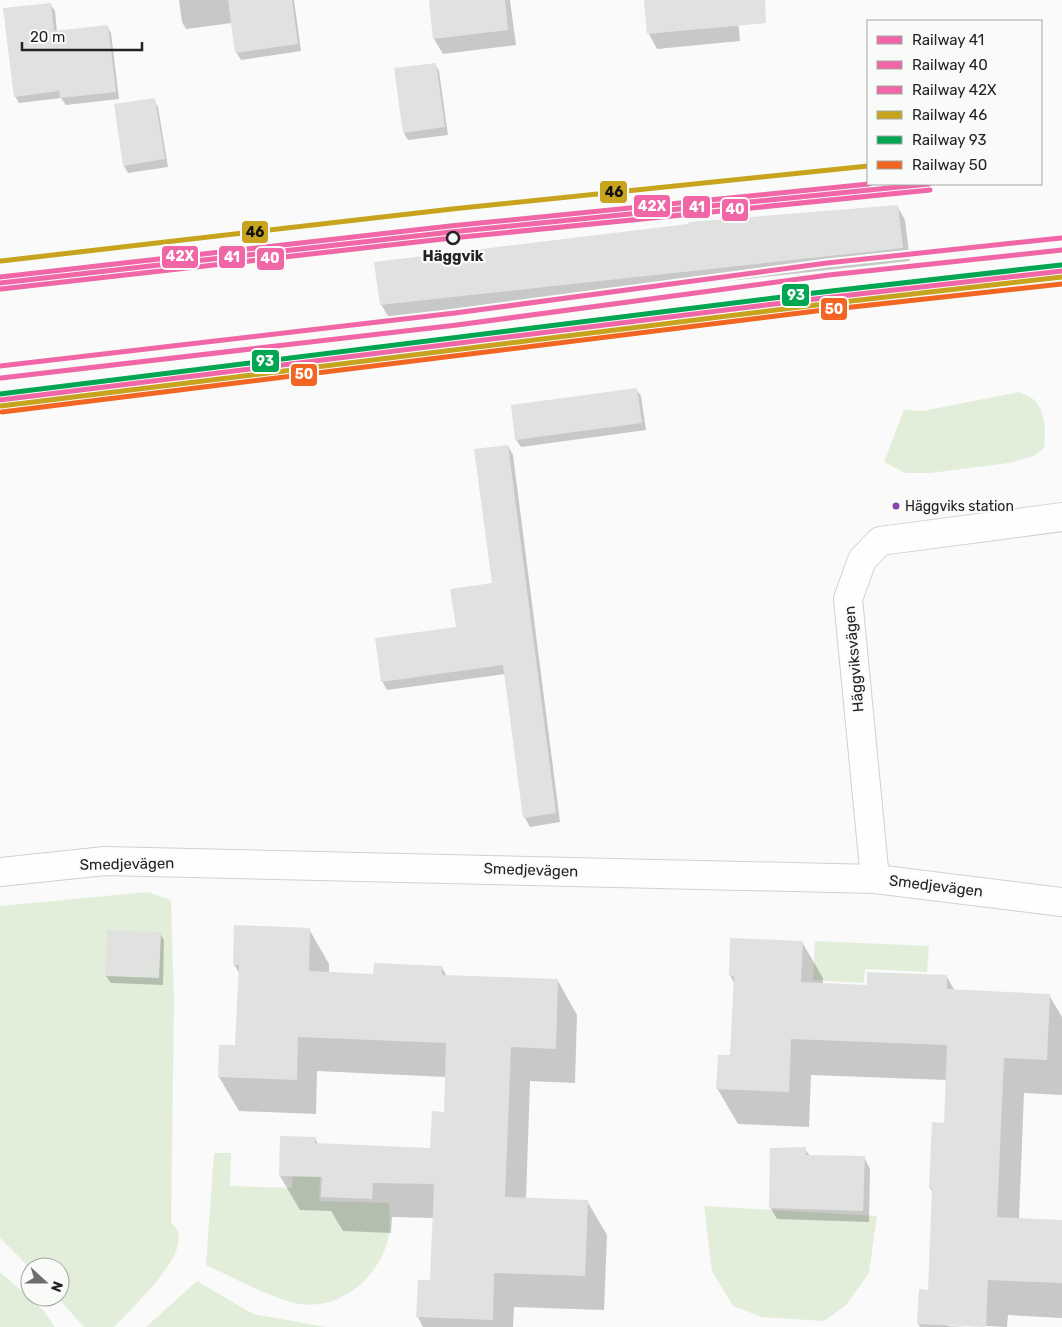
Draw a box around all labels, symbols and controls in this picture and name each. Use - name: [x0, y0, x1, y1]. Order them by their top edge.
- scale bar: [22, 20, 142, 52]
- legend: [867, 20, 1042, 185]
- text: 20 m: [30, 28, 65, 46]
- text: Railway 41: [912, 31, 984, 49]
- text: Railway 40: [912, 56, 988, 74]
- text: Railway 42X: [912, 81, 997, 99]
- text: Railway 46: [912, 106, 987, 124]
- text: Railway 93: [912, 131, 987, 149]
- text: Railway 50: [912, 156, 987, 174]
- line badge: 46: [599, 180, 628, 204]
- text: 46: [605, 184, 623, 201]
- line badge: 42X: [633, 194, 671, 218]
- line badge: 41: [682, 195, 711, 219]
- text: 42X: [638, 198, 666, 215]
- line badge: 40: [721, 198, 749, 222]
- text: 41: [689, 199, 705, 216]
- text: 40: [725, 201, 745, 218]
- line badge: 46: [241, 220, 269, 244]
- text: 46: [246, 224, 264, 241]
- marker: Häggvik: [446, 231, 460, 245]
- line badge: 42X: [161, 245, 199, 269]
- line badge: 41: [218, 245, 246, 269]
- line badge: 40: [256, 247, 285, 271]
- place label: Häggvik: [422, 247, 484, 265]
- text: 42X: [166, 248, 194, 265]
- text: 41: [224, 249, 240, 266]
- text: 40: [260, 250, 280, 267]
- line badge: 93: [781, 283, 810, 307]
- text: 93: [787, 287, 805, 304]
- line badge: 50: [820, 297, 848, 321]
- text: 50: [825, 301, 843, 318]
- line badge: 93: [251, 349, 280, 373]
- text: 93: [256, 353, 274, 370]
- line badge: 50: [290, 363, 318, 387]
- text: 50: [295, 366, 313, 383]
- place label: Häggviks station: [905, 498, 1014, 515]
- marker: Häggviks station: [891, 501, 901, 511]
- street label: Häggviksvägen: [840, 605, 868, 713]
- street label: Smedjevägen: [80, 854, 174, 874]
- street label: Smedjevägen: [483, 859, 579, 881]
- street label: Smedjevägen: [888, 871, 984, 901]
- north arrow: [20, 1257, 70, 1307]
- text: N: [47, 1279, 66, 1294]

